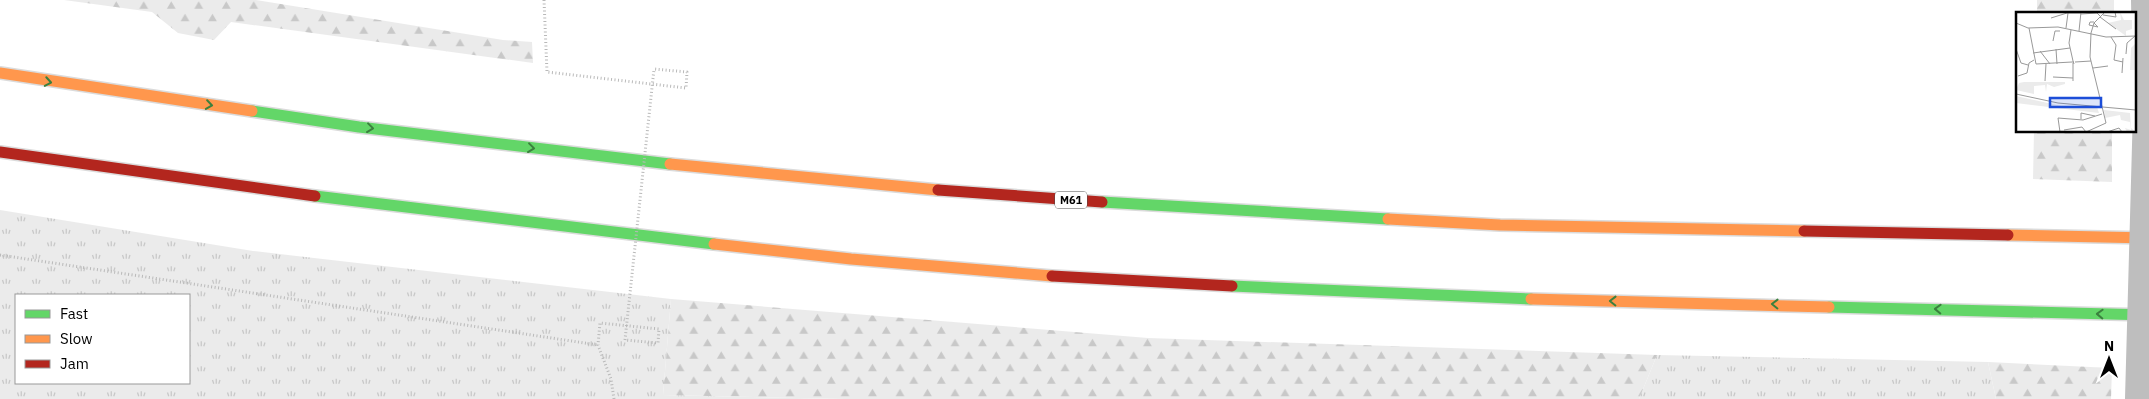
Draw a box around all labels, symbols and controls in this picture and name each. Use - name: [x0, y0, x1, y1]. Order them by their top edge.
- inset map: [2016, 12, 2136, 132]
- one-way arrow: [44, 76, 52, 86]
- one-way arrow: [205, 99, 213, 110]
- one-way arrow: [366, 122, 374, 133]
- one-way arrow: [527, 142, 535, 153]
- road number: M61: [1055, 192, 1087, 208]
- legend: [15, 294, 190, 384]
- one-way arrow: [1609, 296, 1616, 306]
- one-way arrow: [1771, 299, 1779, 310]
- text: Fast: [60, 304, 88, 323]
- one-way arrow: [1934, 304, 1942, 314]
- one-way arrow: [2096, 309, 2104, 319]
- text: Slow: [60, 329, 93, 348]
- north arrow: [2084, 334, 2134, 384]
- text: N: [2104, 337, 2114, 355]
- text: Jam: [60, 354, 89, 373]

